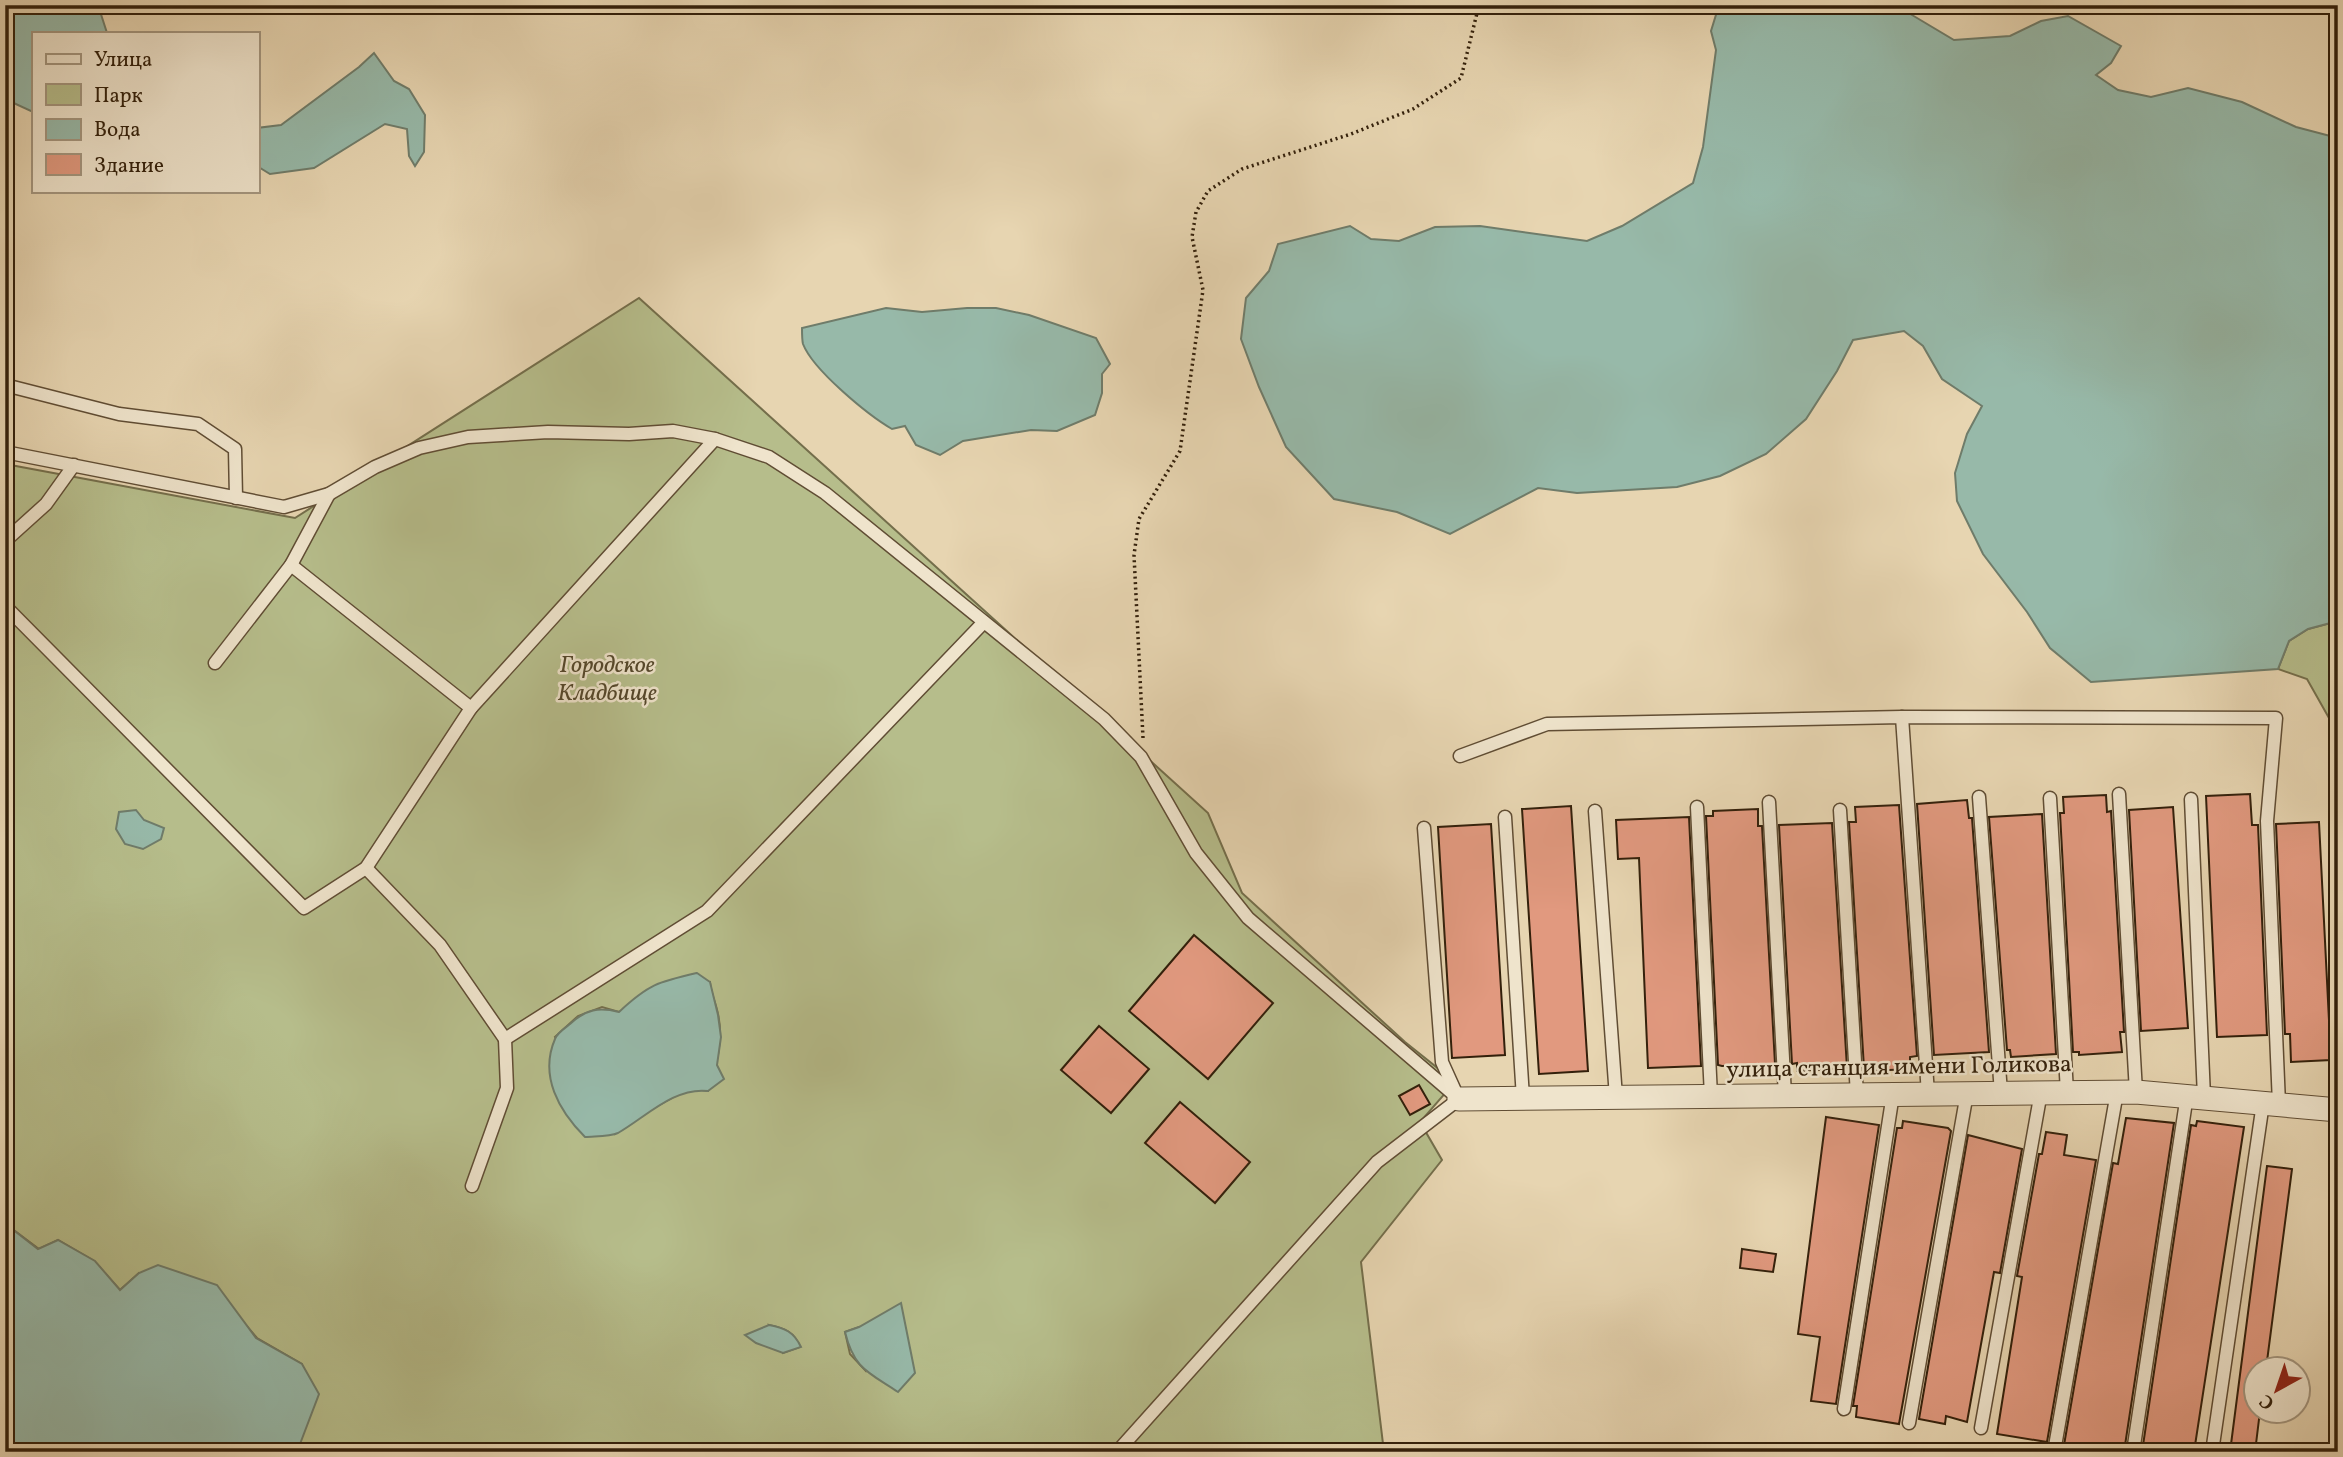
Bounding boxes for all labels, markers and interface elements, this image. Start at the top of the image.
legend [32,32,259,192]
text: Улица [94,46,152,75]
text: Парк [94,82,143,111]
text: Вода [94,116,141,145]
text: Здание [94,152,164,181]
park label: Городское Кладбище [557,649,657,711]
street label: улица станция имени Голикова [1726,1048,2072,1088]
north arrow [2242,1356,2312,1426]
text: С [2254,1388,2280,1415]

